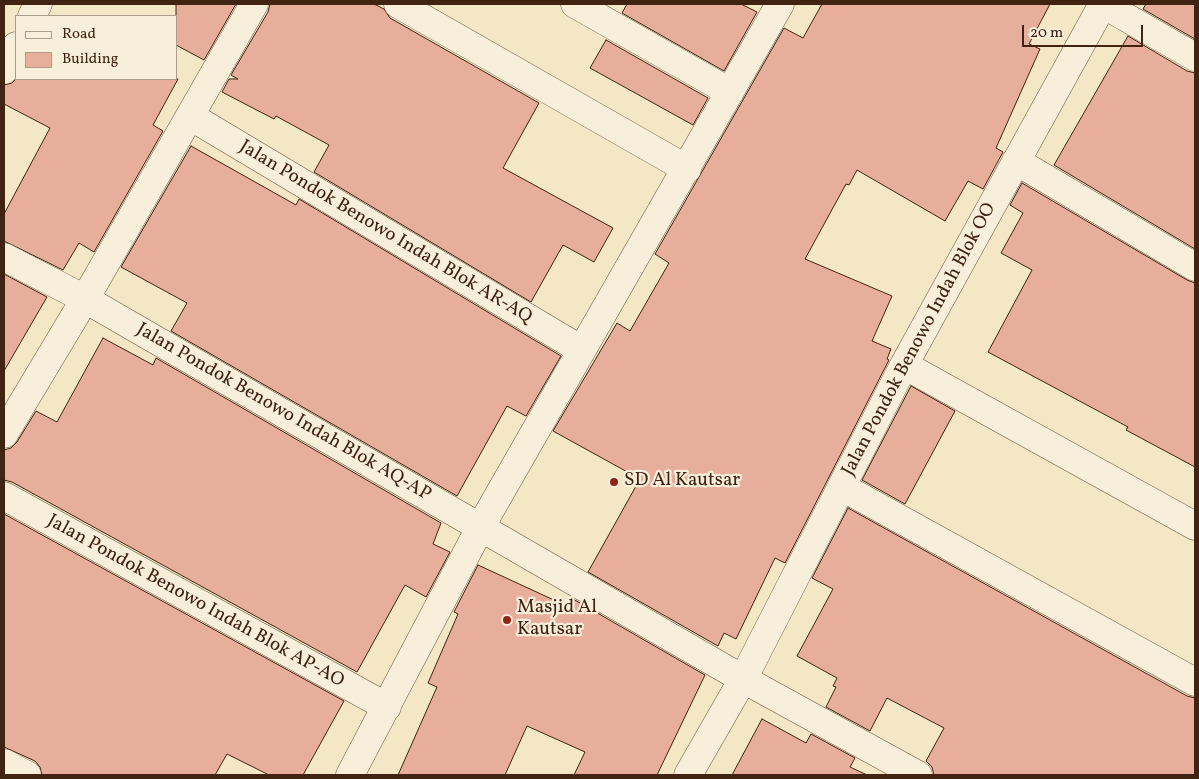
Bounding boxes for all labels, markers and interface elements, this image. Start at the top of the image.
legend [15,15,178,80]
scale bar [1024,15,1145,47]
text: 20 m [1030,23,1063,44]
text: Road [62,24,96,45]
text: Building [62,49,118,70]
street label: Jalan Pondok Benowo Indah Blok AR-AQ [234,136,536,330]
street label: Jalan Pondok Benowo Indah Blok OO [838,199,1002,481]
street label: Jalan Pondok Benowo Indah Blok AQ-AP [132,319,434,507]
place label: SD Al Kautsar [624,471,740,493]
marker: SD Al Kautsar [608,476,620,488]
street label: Jalan Pondok Benowo Indah Blok AP-AO [42,510,348,694]
place label: Masjid Al Kautsar [517,598,597,642]
marker: Masjid Al Kautsar [501,614,513,626]

